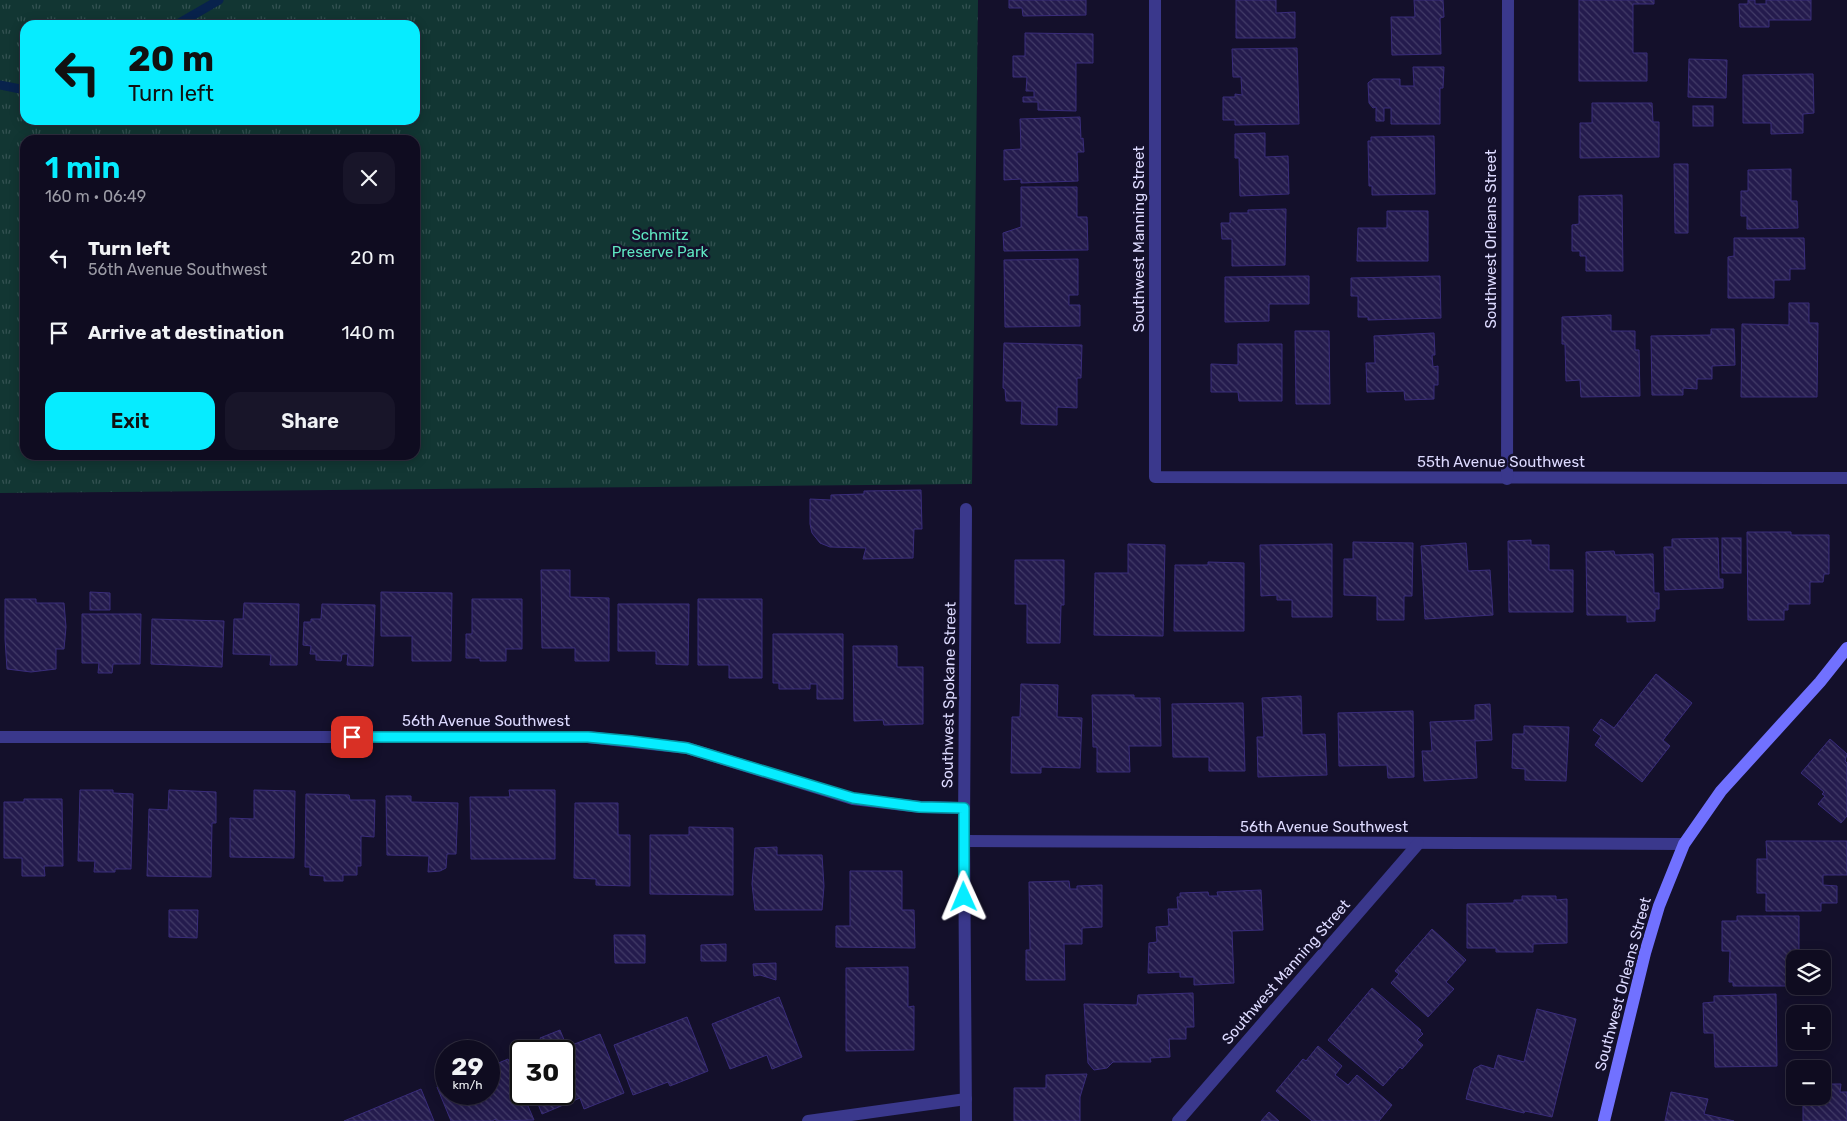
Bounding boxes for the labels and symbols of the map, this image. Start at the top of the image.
street label: Southwest Manning Street [1130,146,1148,332]
street label: Southwest Orleans Street [1482,149,1500,329]
park label: Schmitz Preserve Park [612,226,709,261]
street label: 55th Avenue Southwest [1417,453,1585,471]
street label: Southwest Spokane Street [938,601,960,788]
street label: 56th Avenue Southwest [402,712,570,730]
pin [331,716,373,758]
street label: 56th Avenue Southwest [1240,818,1408,836]
position arrow [937,870,989,922]
street label: Southwest Orleans Street [1591,895,1655,1073]
street label: Southwest Manning Street [1218,896,1354,1048]
speed limit sign: 30 [510,1040,575,1105]

